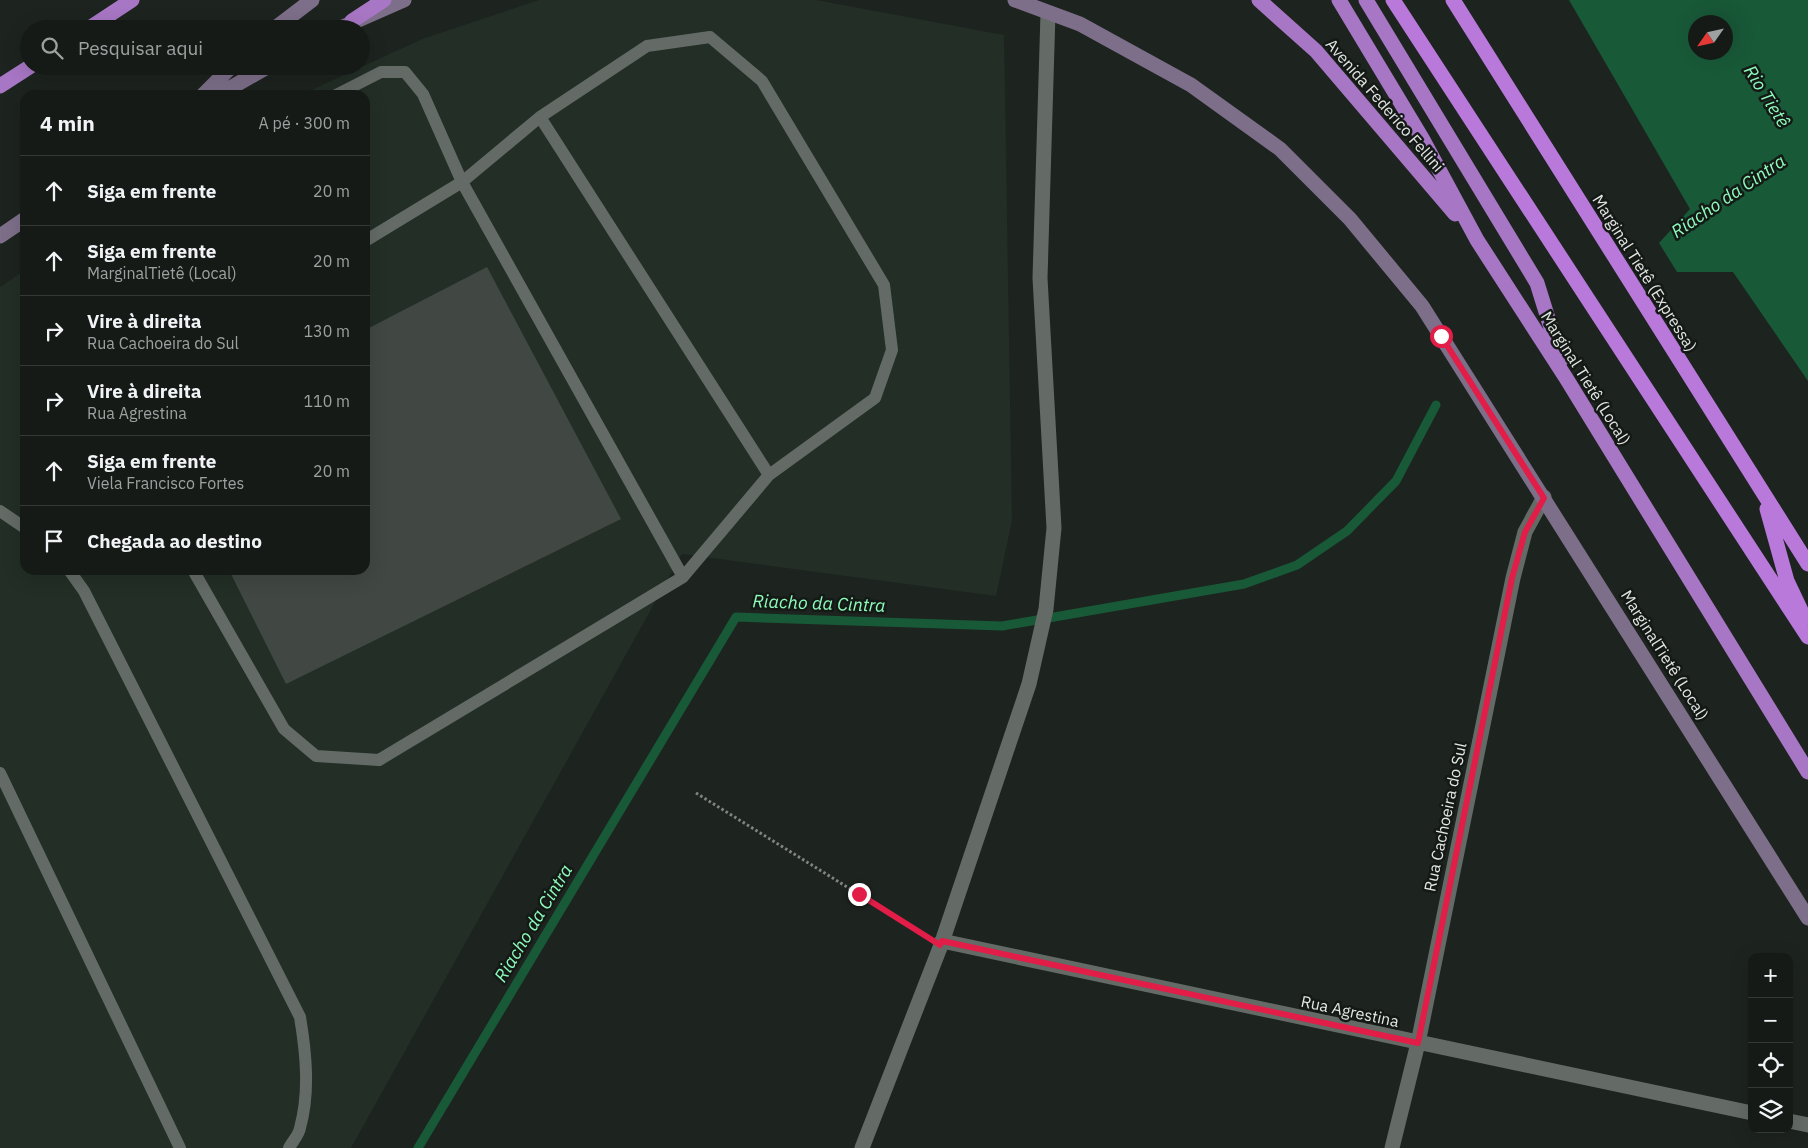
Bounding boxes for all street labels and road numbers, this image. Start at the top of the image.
street label: Avenida Federico Fellini [1322,34,1448,176]
street label: Marginal Tietê (Expressa) [1588,191,1702,355]
street label: Marginal Tietê (Local) [1537,307,1635,449]
street label: MarginalTietê (Local) [1617,586,1713,724]
street label: Rua Cachoeira do Sul [1419,741,1471,893]
street label: Rua Agrestina [1299,991,1401,1031]

